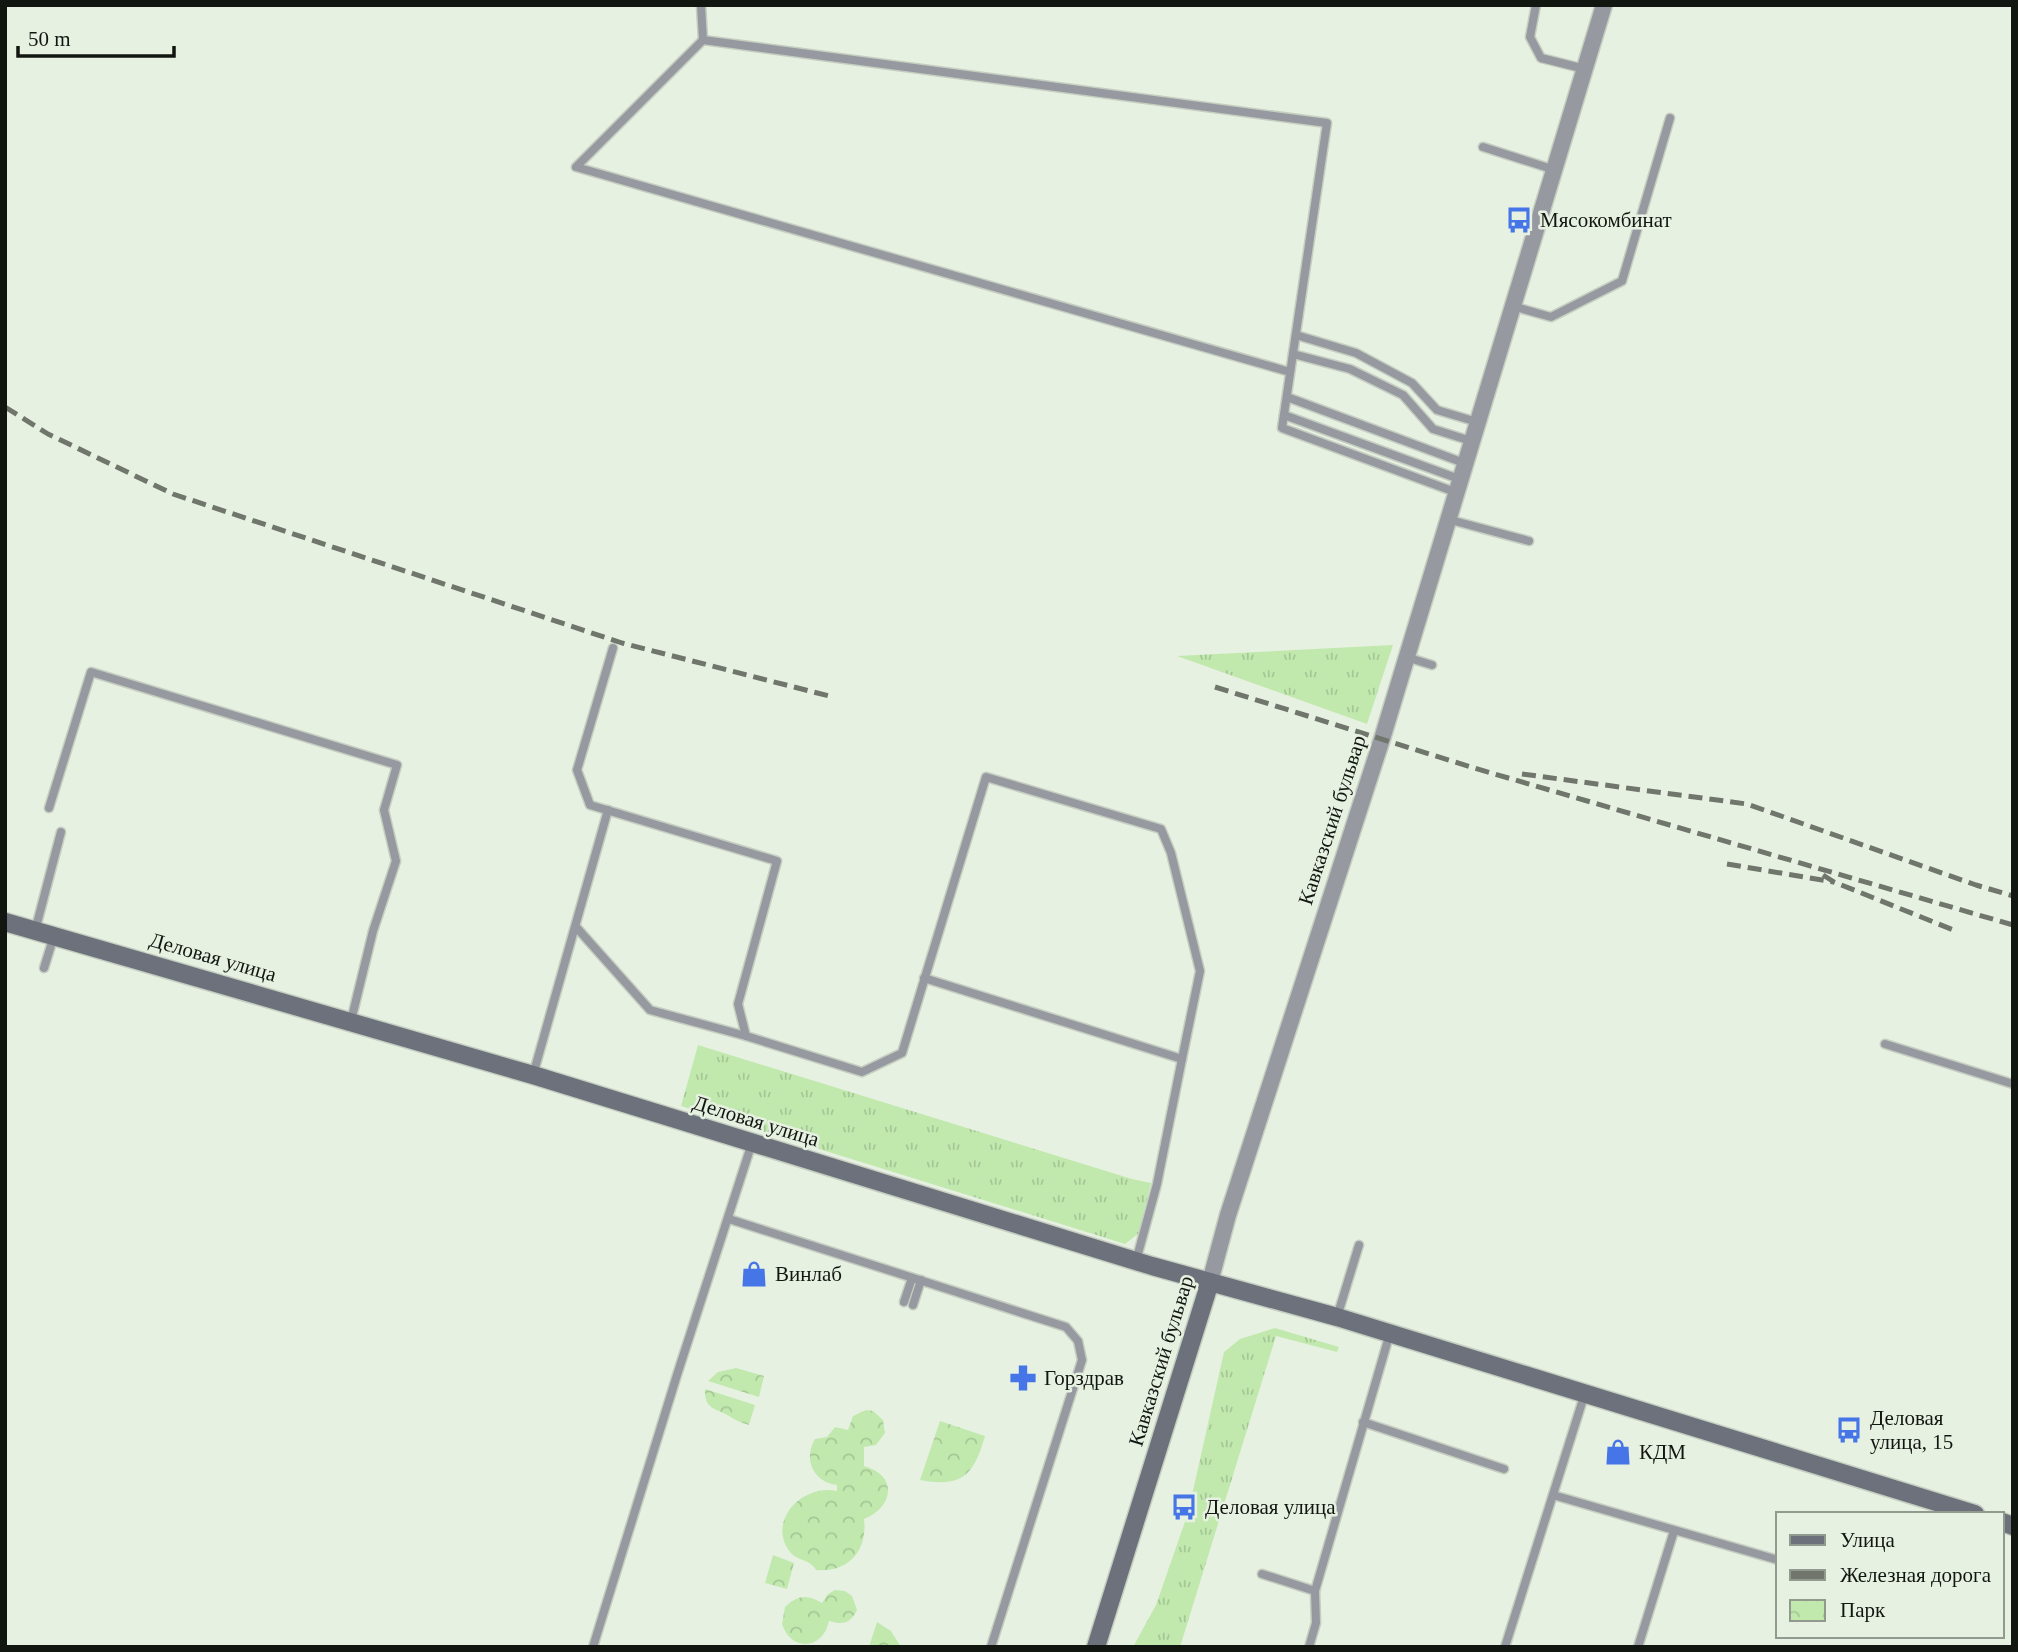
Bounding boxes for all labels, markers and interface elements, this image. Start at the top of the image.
scale bar [18,14,173,58]
text: 50 m [28,27,71,51]
bus stop icon: Мясокомбинат [1504,205,1534,235]
place label: Мясокомбинат [1540,208,1672,232]
street label: Кавказский бульвар [1293,732,1371,908]
street label: Деловая улица [147,927,280,987]
street label: Деловая улица [690,1090,823,1152]
shop icon: Винлаб [739,1259,769,1289]
place label: Винлаб [775,1262,842,1286]
street label: Кавказский бульвар [1124,1273,1198,1449]
pharmacy icon: Горздрав [1008,1363,1038,1393]
place label: Горздрав [1044,1366,1124,1390]
place label: Деловая улица, 15 [1870,1406,1953,1454]
bus stop icon: Деловая улица, 15 [1834,1415,1864,1445]
shop icon: КДМ [1603,1437,1633,1467]
place label: КДМ [1639,1440,1686,1464]
bus stop icon: Деловая улица [1169,1492,1199,1522]
place label: Деловая улица [1205,1495,1336,1519]
legend [1776,1512,2004,1638]
text: Улица [1840,1528,1895,1552]
text: Железная дорога [1840,1563,1992,1587]
text: Парк [1840,1598,1886,1622]

